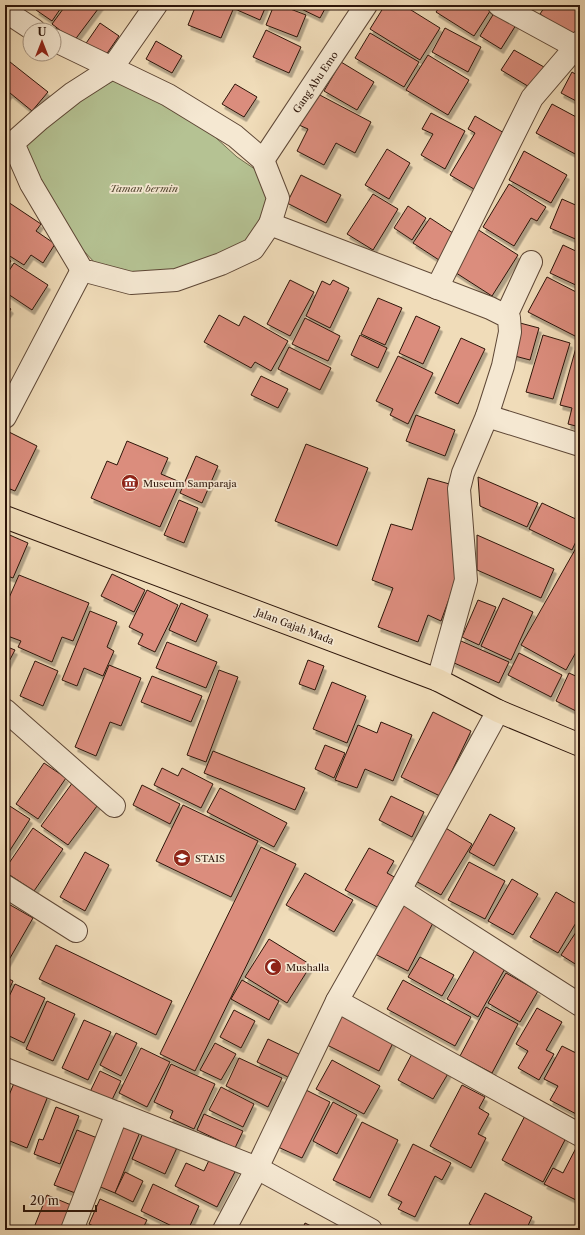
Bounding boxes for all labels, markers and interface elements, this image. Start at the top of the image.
north arrow [22,22,62,62]
text: U [38,25,47,39]
street label: Gang Abu Emo [290,49,341,116]
park label: Taman bermin [110,182,178,195]
museum icon: Museum Samparaja [120,473,140,493]
place label: Museum Samparaja [143,477,237,490]
street label: Jalan Gajah Mada [252,605,337,648]
school or university icon: STAIS [172,848,192,868]
place label: STAIS [195,852,225,865]
mosque icon: Mushalla [263,957,283,977]
place label: Mushalla [286,961,330,974]
scale bar [24,1187,96,1213]
text: 20 m [30,1193,59,1208]

